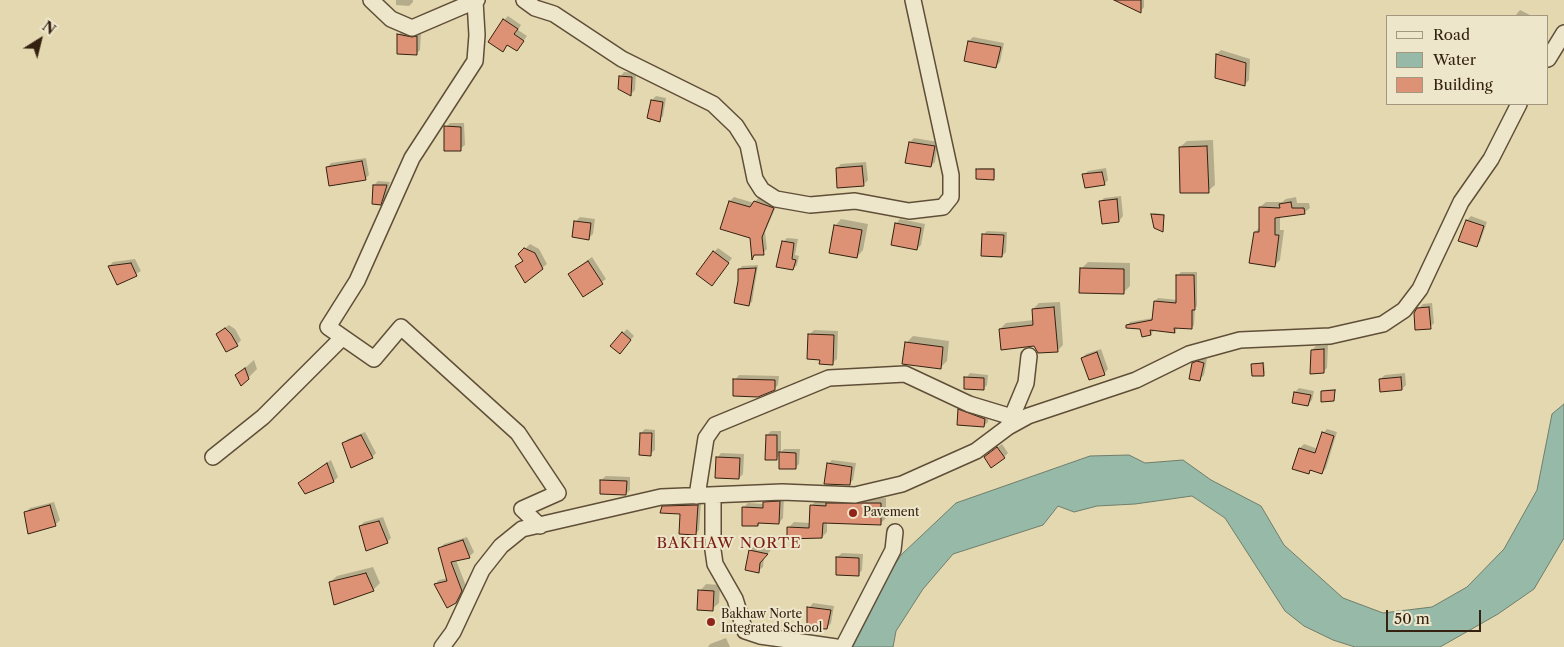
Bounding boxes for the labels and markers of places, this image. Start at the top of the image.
place label: Pavement [863,506,919,520]
marker: Pavement [847,507,859,519]
place label: Bakhaw Norte Integrated School [721,608,822,636]
marker: Bakhaw Norte Integrated School [705,616,717,628]

